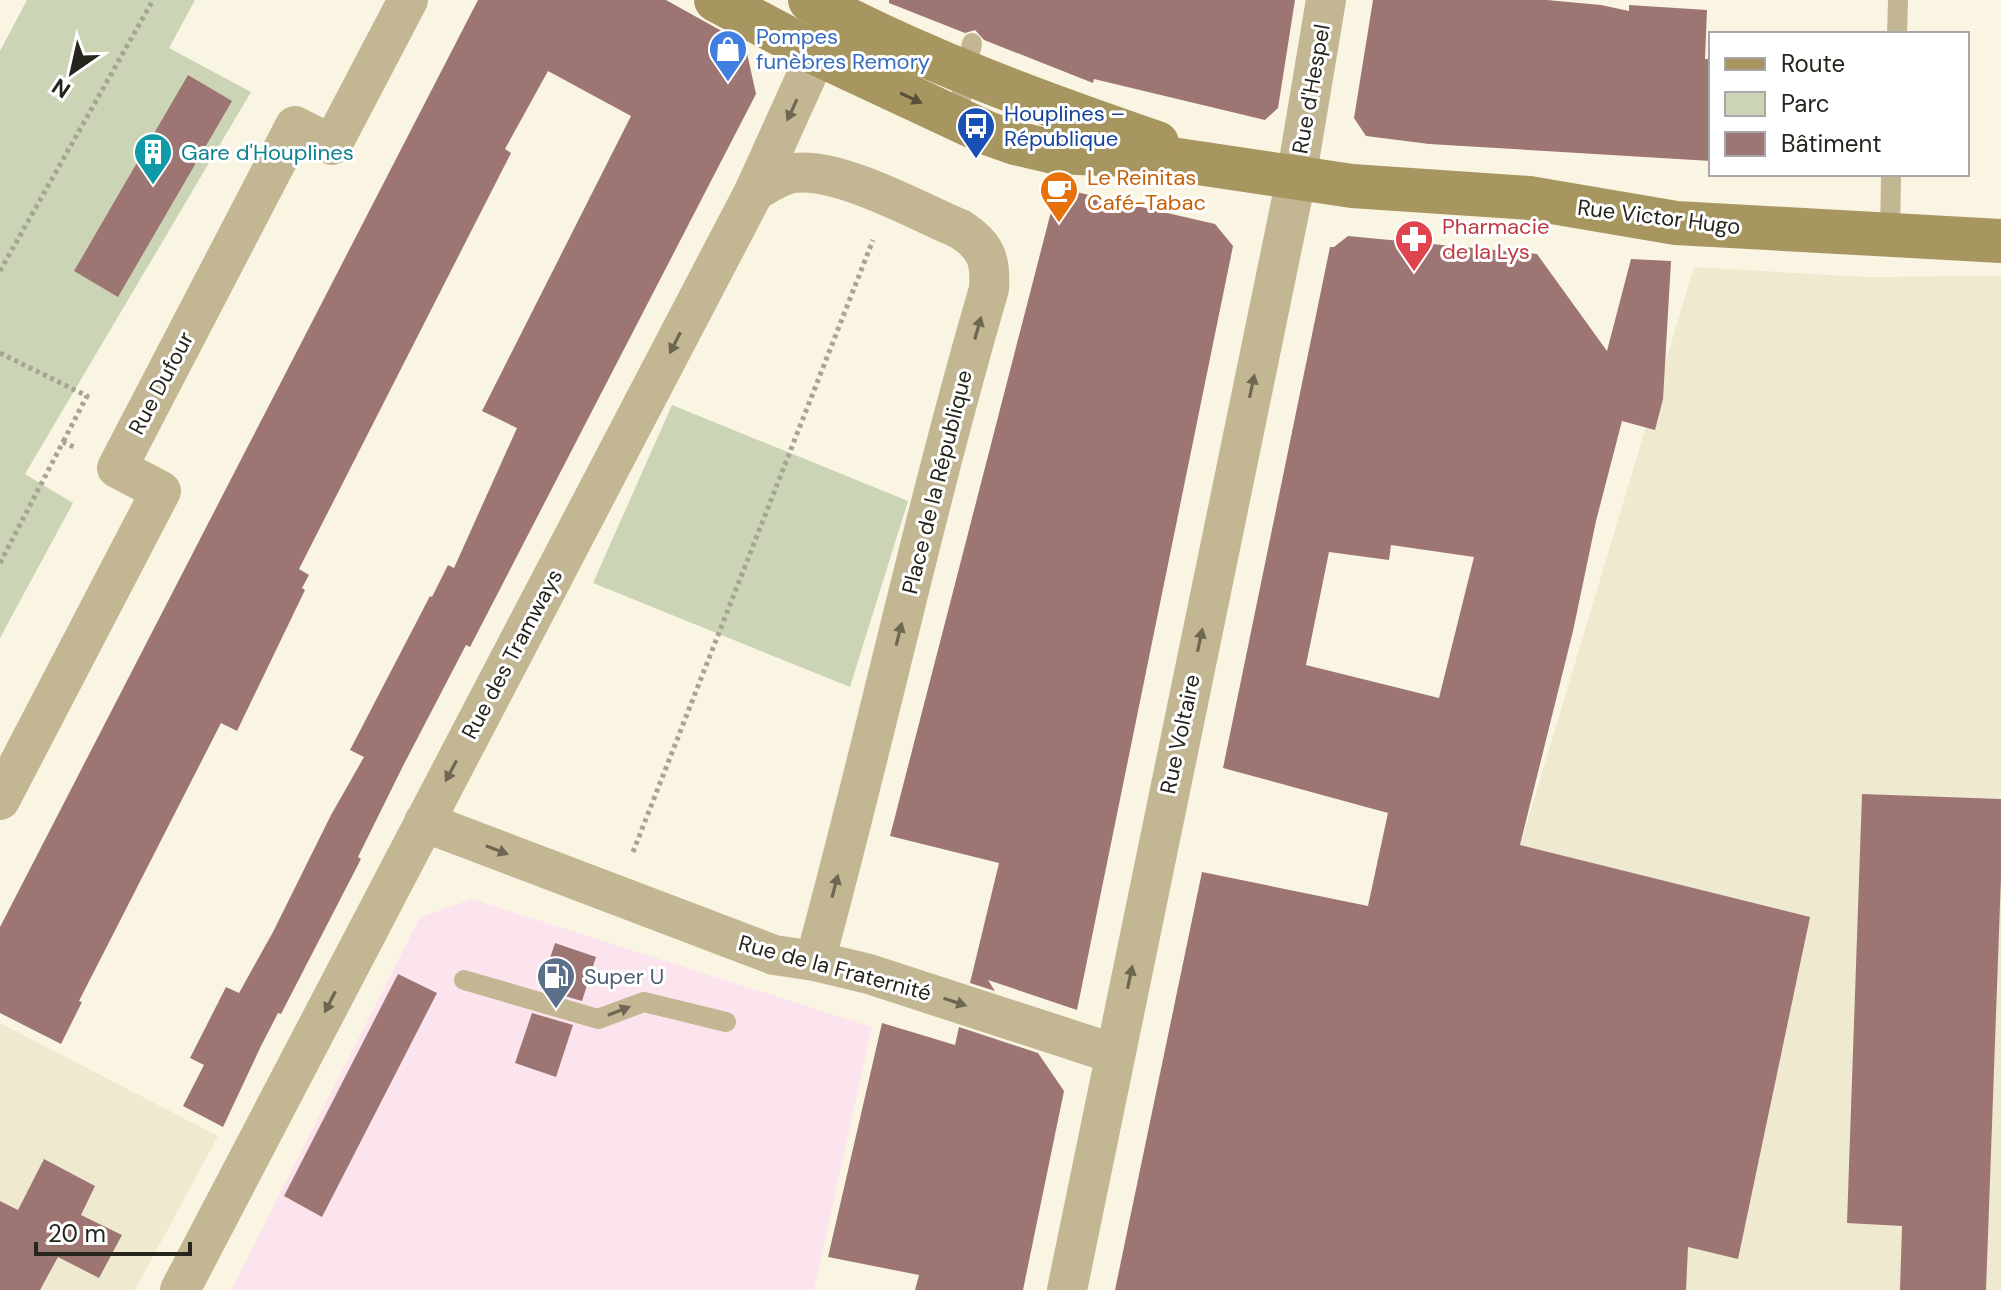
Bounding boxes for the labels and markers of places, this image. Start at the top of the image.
place label: Pompes funèbres Remory [756,22,930,76]
shop icon: Pompes funèbres Remory [707,28,749,83]
place label: Houplines – République [1004,99,1125,153]
bus stop icon: Houplines – République [955,105,997,160]
building icon: Gare d'Houplines [132,131,174,186]
place label: Gare d'Houplines [181,138,354,167]
place label: Le Reinitas Café-Tabac [1087,163,1206,217]
cafe icon: Le Reinitas Café-Tabac [1038,169,1080,224]
place label: Pharmacie de la Lys [1442,212,1549,266]
pharmacy icon: Pharmacie de la Lys [1393,218,1435,273]
fuel station icon: Super U [535,955,577,1010]
place label: Super U [584,962,664,991]

